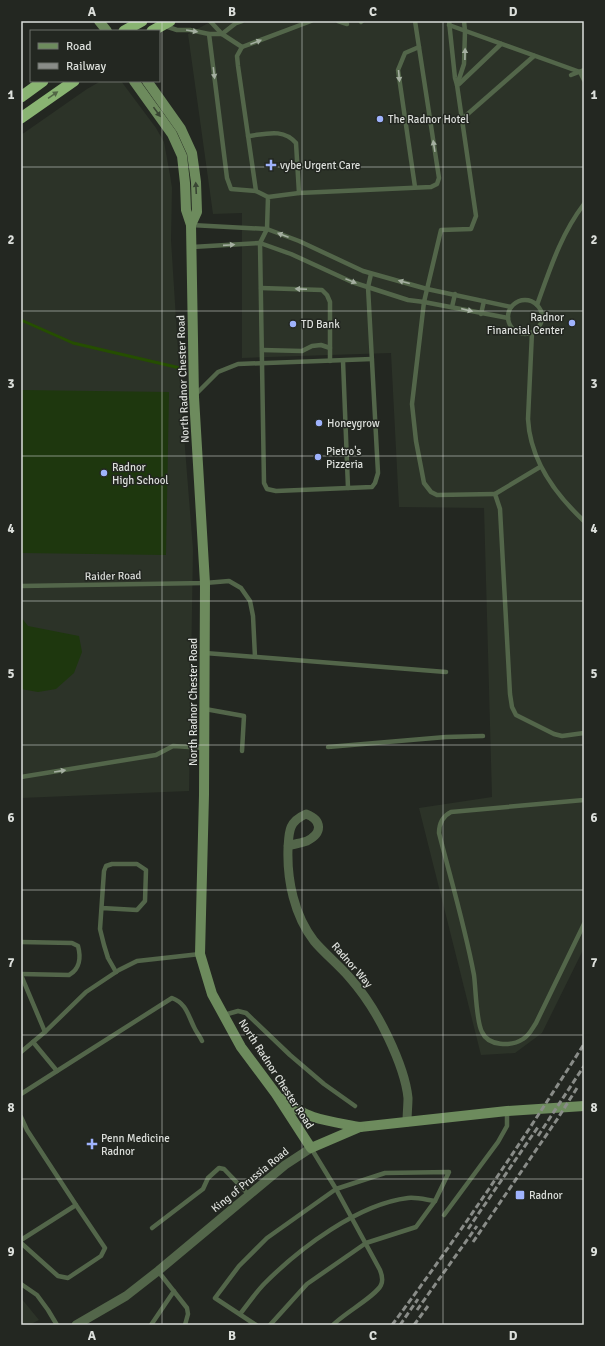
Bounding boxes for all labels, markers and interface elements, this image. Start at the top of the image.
text: A [88,4,97,20]
text: B [228,4,236,20]
text: C [369,4,377,20]
text: D [509,4,518,20]
one-way arrow [186,28,198,34]
legend [30,30,160,82]
one-way arrow [251,38,263,44]
text: Road [66,39,92,54]
one-way arrow [461,48,468,60]
text: Railway [66,59,106,74]
one-way arrow [211,67,217,79]
one-way arrow [396,70,403,82]
text: 1 [7,87,15,103]
text: 1 [590,87,598,103]
one-way arrow [48,91,58,99]
one-way arrow [152,107,161,118]
place label: The Radnor Hotel [388,113,469,126]
marker: The Radnor Hotel [375,114,385,124]
one-way arrow [431,140,437,152]
marker: vybe Urgent Care [265,159,277,171]
place label: vybe Urgent Care [280,159,360,172]
one-way arrow [193,181,199,194]
one-way arrow [277,231,289,237]
text: 2 [7,232,15,248]
text: 2 [590,232,598,248]
one-way arrow [223,241,235,248]
one-way arrow [346,279,358,285]
one-way arrow [397,279,410,285]
one-way arrow [294,286,307,292]
one-way arrow [460,308,473,314]
place label: Radnor Financial Center [487,311,564,337]
street label: North Radnor Chester Road [174,315,192,443]
place label: TD Bank [301,318,340,331]
marker: Radnor Financial Center [567,318,577,328]
marker: TD Bank [288,319,298,329]
text: 3 [7,376,15,392]
text: 3 [590,376,598,392]
place label: Honeygrow [327,417,380,430]
marker: Honeygrow [314,418,324,428]
place label: Pietro's Pizzeria [326,445,364,471]
marker: Pietro's Pizzeria [313,452,323,462]
place label: Radnor High School [112,461,169,487]
marker: Radnor High School [99,468,109,478]
text: 4 [7,521,15,537]
text: 4 [590,521,598,537]
street label: Raider Road [85,569,142,583]
street label: North Radnor Chester Road [187,638,200,766]
text: 5 [7,666,15,682]
text: 5 [590,666,598,682]
one-way arrow [53,768,66,774]
text: 6 [7,810,15,826]
text: 6 [590,810,598,826]
street label: Radnor Way [329,940,376,991]
text: 7 [7,955,15,971]
text: 7 [590,955,598,971]
street label: North Radnor Chester Road [236,1017,316,1131]
text: 8 [7,1100,15,1116]
text: 8 [590,1100,598,1116]
place label: Penn Medicine Radnor [101,1132,170,1158]
marker: Penn Medicine Radnor [86,1138,98,1150]
street label: King of Prussia Road [209,1145,291,1215]
marker: Radnor [514,1189,526,1201]
place label: Radnor [529,1189,563,1202]
text: 9 [7,1244,15,1260]
text: 9 [590,1244,598,1260]
text: A [88,1328,97,1344]
text: B [228,1328,236,1344]
text: C [369,1328,377,1344]
text: D [509,1328,518,1344]

